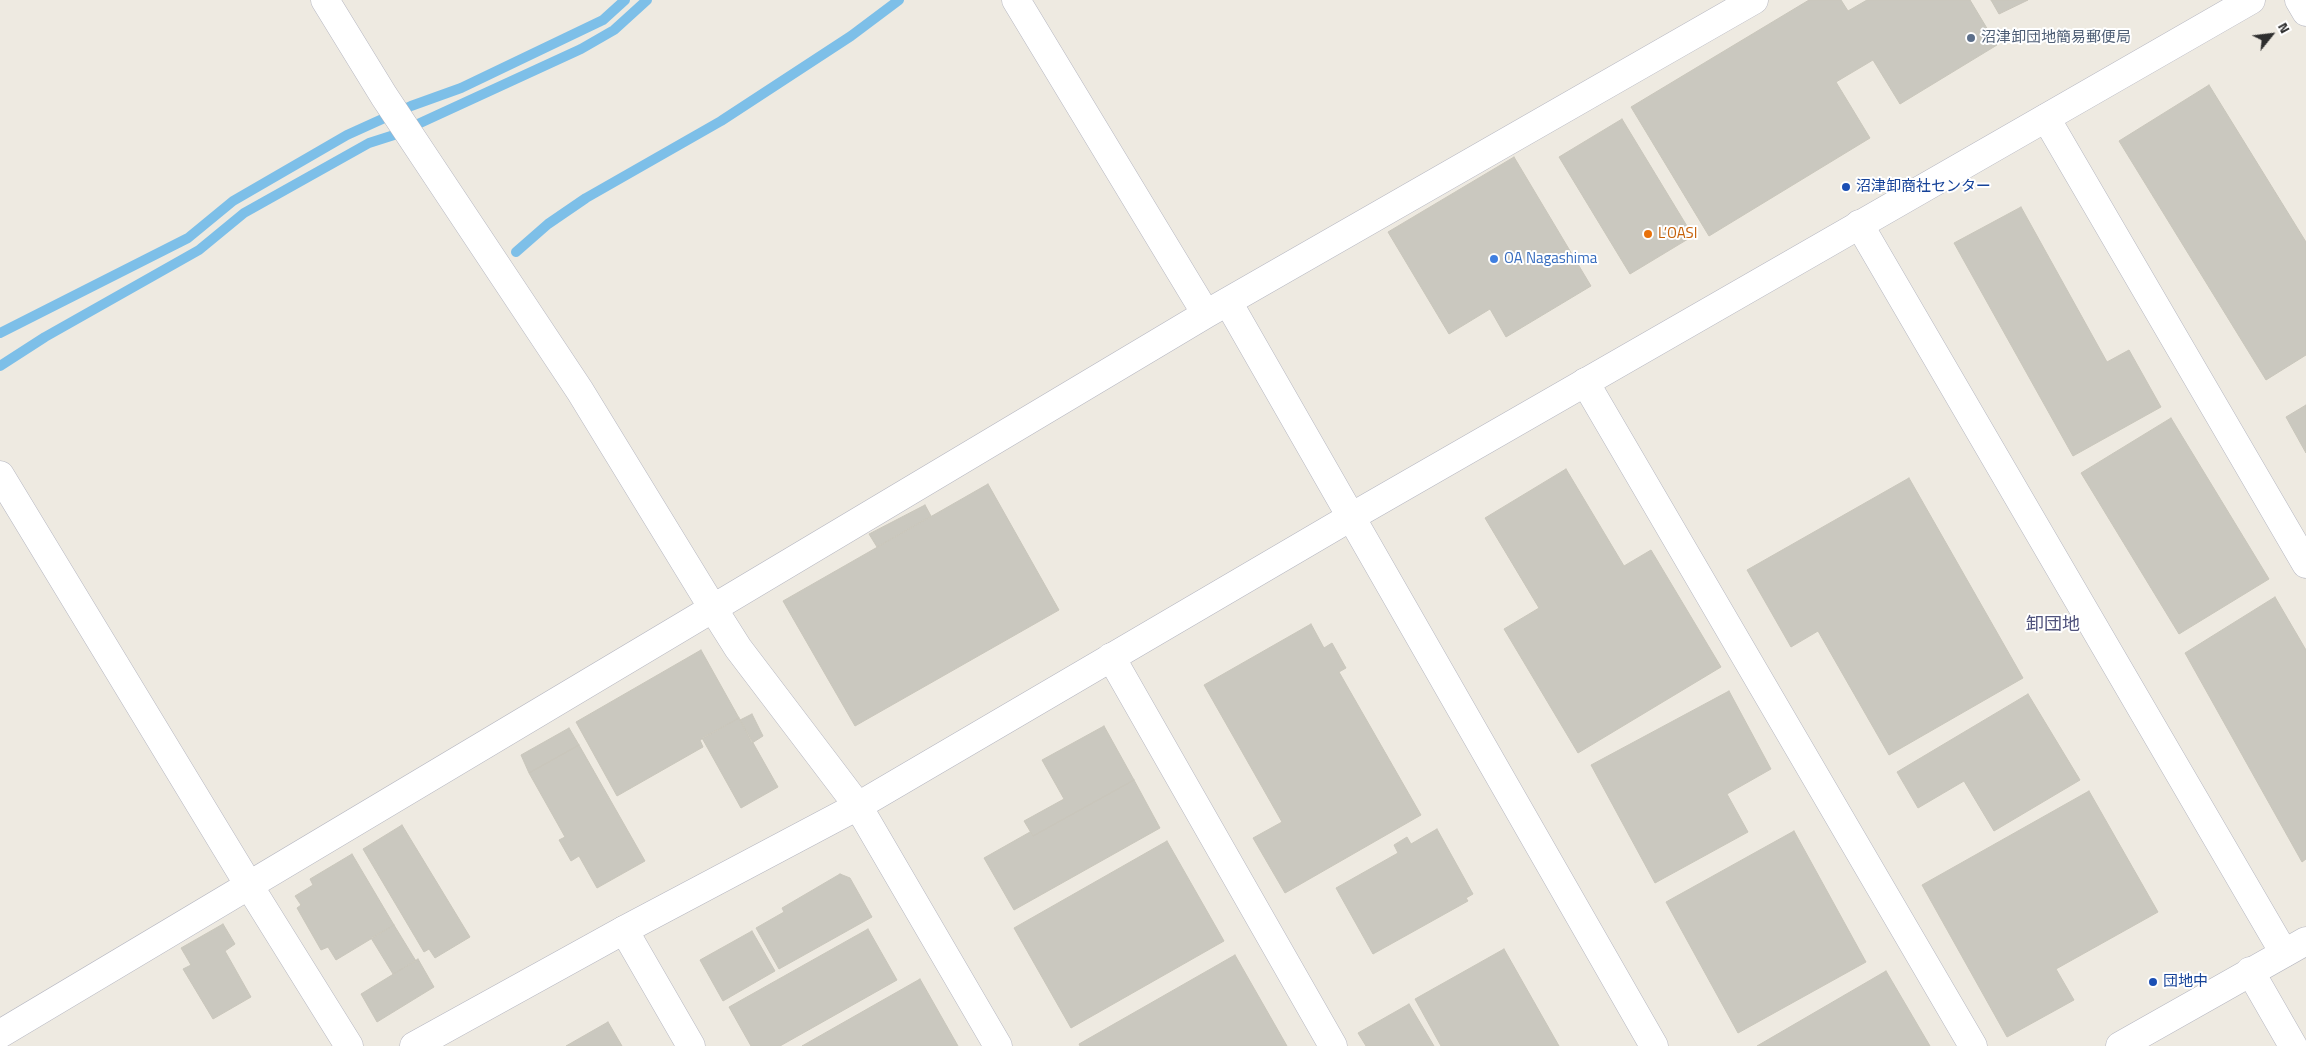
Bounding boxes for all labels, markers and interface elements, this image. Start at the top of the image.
north arrow [2246,10,2296,60]
text: N [2273,18,2296,37]
place label: 沼津卸団地簡易郵便局 [1981,29,2131,47]
marker: 沼津卸団地簡易郵便局 [1965,32,1977,44]
place label: 沼津卸商社センター [1856,178,1991,196]
marker: 沼津卸商社センター [1840,181,1852,193]
place label: L’OASI [1658,225,1697,243]
marker: L’OASI [1642,228,1654,240]
place label: OA Nagashima [1504,250,1597,268]
marker: OA Nagashima [1488,253,1500,265]
district label: 卸団地 [2026,615,2080,637]
place label: 団地中 [2163,973,2208,991]
marker: 団地中 [2147,976,2159,988]

